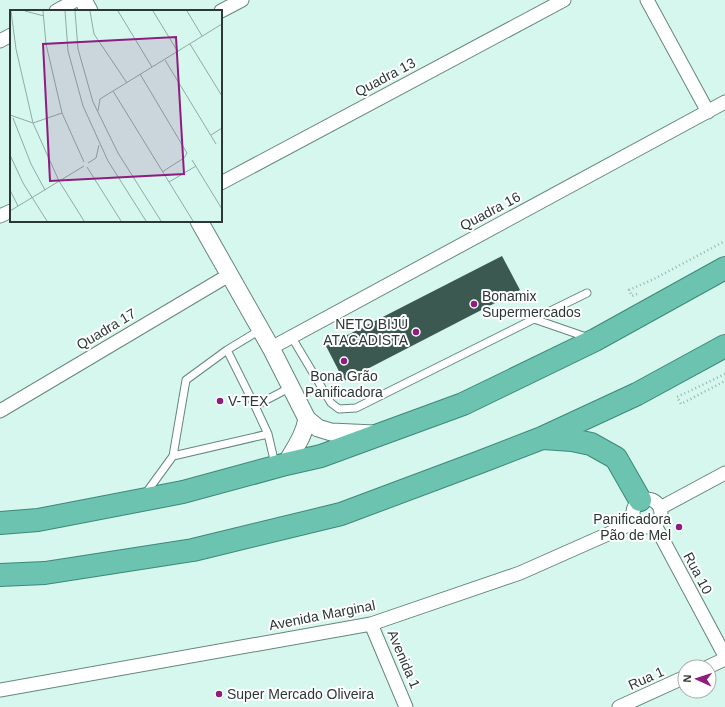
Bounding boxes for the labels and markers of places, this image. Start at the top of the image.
place label: Bonamix Supermercados [482,288,581,320]
marker: Bonamix Supermercados [469,299,479,309]
place label: NETO BIJÚ ATACADISTA [323,316,409,348]
marker: NETO BIJÚ ATACADISTA [411,327,421,337]
marker: Bona Grão Panificadora [339,356,349,366]
place label: Bona Grão Panificadora [305,368,383,400]
place label: V-TEX [228,393,269,409]
marker: V-TEX [215,396,225,406]
place label: Panificadora Pão de Mel [593,511,671,543]
marker: Panificadora Pão de Mel [674,522,684,532]
place label: Super Mercado Oliveira [227,686,374,702]
marker: Super Mercado Oliveira [214,689,224,699]

